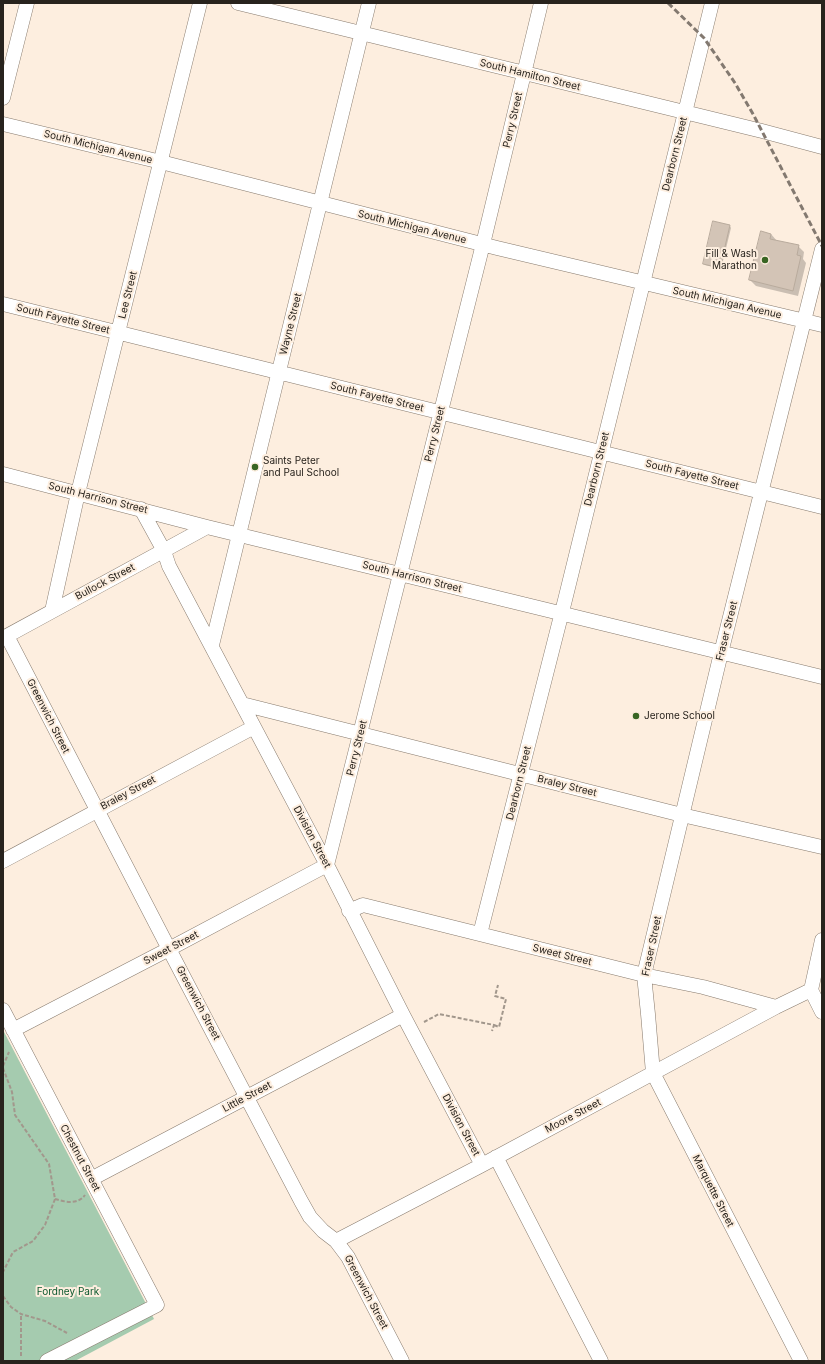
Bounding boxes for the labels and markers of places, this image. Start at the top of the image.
place label: Fill & Wash Marathon [706,248,757,272]
marker: Fill & Wash Marathon [760,255,770,265]
place label: Saints Peter and Paul School [263,455,339,478]
marker: Saints Peter and Paul School [250,462,260,472]
place label: Jerome School [644,710,715,722]
marker: Jerome School [631,711,641,721]

